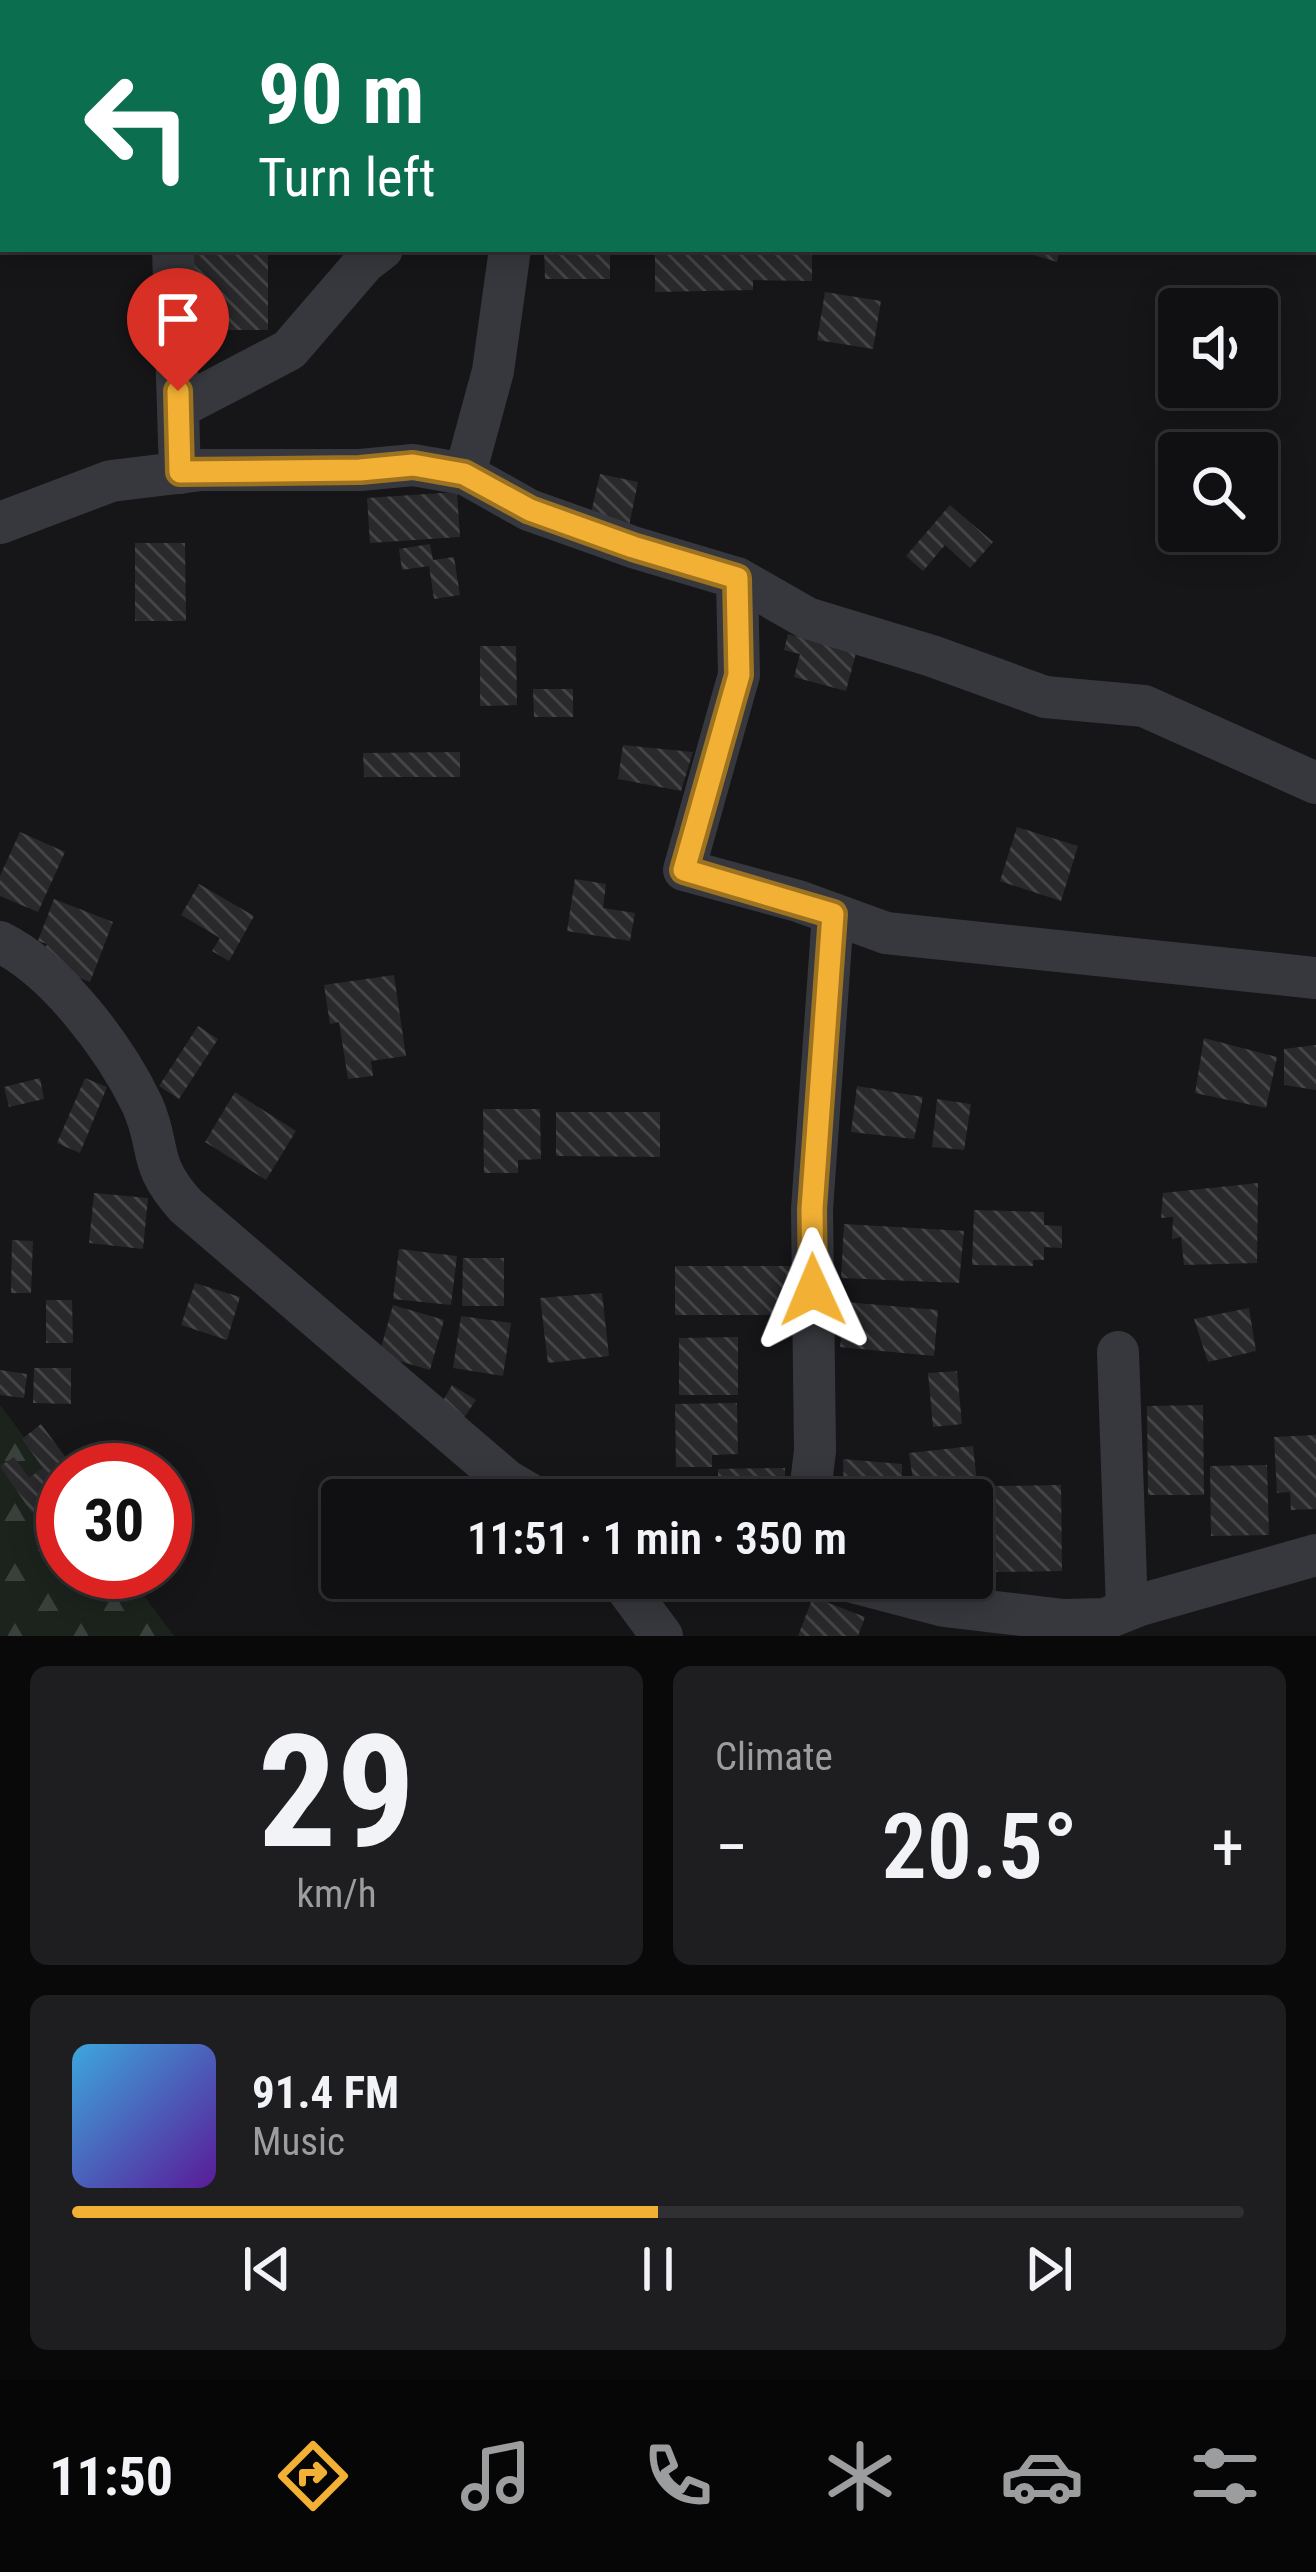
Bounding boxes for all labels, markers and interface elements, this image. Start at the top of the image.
text: 90 m [258,45,425,144]
icon: left [60,48,216,204]
text: Turn left [258,146,435,209]
pin [127,268,229,391]
icon: arrive [145,286,211,352]
map controls [1158,288,1278,552]
button: sound [1158,288,1278,408]
button: search [1158,432,1278,552]
position arrow [750,1227,876,1353]
speed limit sign: 30 [36,1443,192,1599]
text: 11:51 · 1 min · 350 m [467,1512,847,1565]
text: 29 [258,1701,415,1884]
text: Climate [715,1734,833,1780]
text: 20.5° [882,1795,1078,1900]
text: − [715,1809,748,1886]
text: + [1211,1809,1244,1886]
text: km/h [296,1871,377,1917]
text: 91.4 FM [252,2066,399,2119]
text: Music [252,2119,345,2165]
icon: previous [234,2236,300,2302]
icon: pause [625,2236,691,2302]
icon: next [1016,2236,1082,2302]
icon: directions [271,2434,355,2518]
icon: music [454,2434,538,2518]
icon: phone [636,2434,720,2518]
icon: climate [818,2434,902,2518]
icon: car [1000,2434,1084,2518]
icon: filters [1183,2434,1267,2518]
text: 11:50 [49,2445,173,2508]

